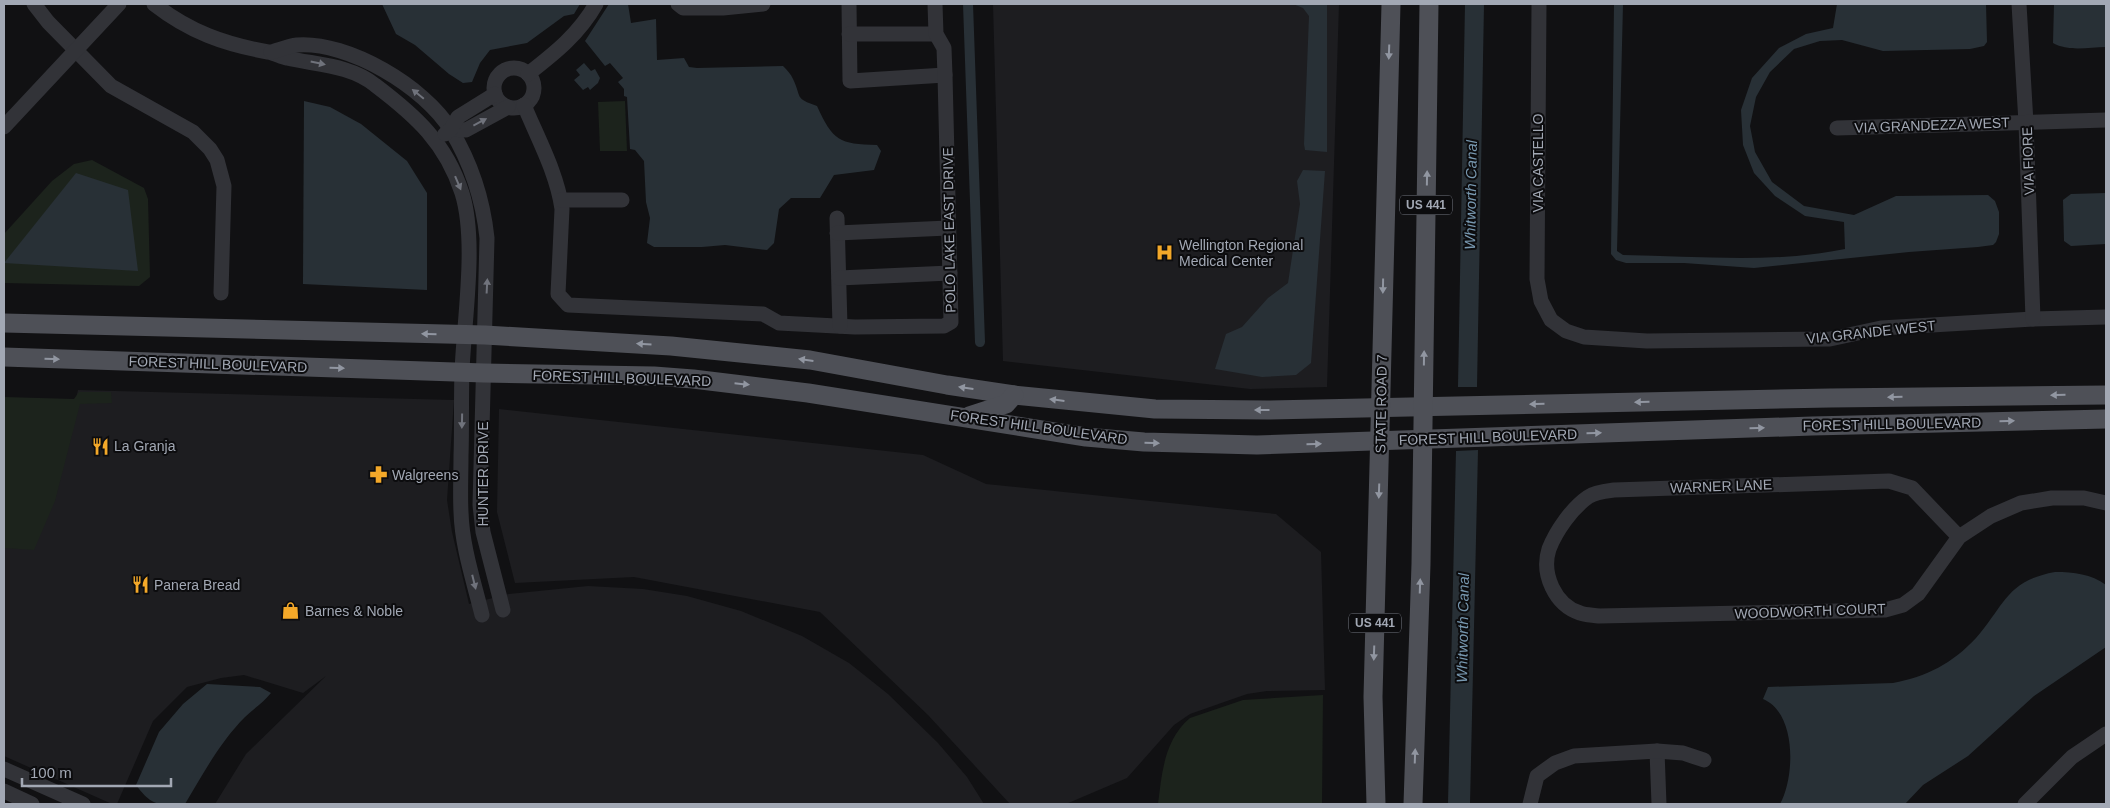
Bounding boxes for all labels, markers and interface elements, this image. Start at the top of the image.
one-way arrow [1385,45,1393,61]
one-way arrow [310,60,326,68]
one-way arrow [412,88,425,99]
street label: VIA CASTELLO [1530,113,1546,212]
street label: VIA GRANDEZZA WEST [1854,114,2010,136]
one-way arrow [473,118,488,126]
street label: VIA FIORE [2019,127,2037,195]
water label: Whitworth Canal [1461,139,1480,250]
street label: POLO LAKE EAST DRIVE [940,147,958,313]
one-way arrow [1423,170,1431,186]
one-way arrow [454,176,462,190]
road number: US 441 [1400,196,1452,214]
place label: Wellington Regional Medical Center [1179,237,1303,269]
hospital icon: Wellington Regional Medical Center [1155,243,1175,263]
one-way arrow [483,278,491,294]
one-way arrow [1379,278,1387,294]
street label: VIA GRANDE WEST [1806,317,1937,347]
one-way arrow [421,329,437,337]
one-way arrow [636,340,652,348]
one-way arrow [1420,350,1428,366]
street label: FOREST HILL BOULEVARD [128,353,308,375]
street label: STATE ROAD 7 [1372,354,1390,454]
one-way arrow [45,355,61,363]
one-way arrow [798,355,814,363]
one-way arrow [330,365,346,373]
street label: FOREST HILL BOULEVARD [532,367,712,389]
one-way arrow [734,380,750,388]
one-way arrow [958,384,974,392]
one-way arrow [2049,392,2065,400]
one-way arrow [1887,394,1903,402]
one-way arrow [1049,396,1065,404]
one-way arrow [1633,398,1649,406]
one-way arrow [1528,401,1544,409]
one-way arrow [1254,406,1270,414]
street label: FOREST HILL BOULEVARD [949,407,1129,447]
one-way arrow [458,413,466,429]
street label: FOREST HILL BOULEVARD [1803,414,1981,434]
one-way arrow [1999,417,2015,425]
street label: HUNTER DRIVE [475,421,491,527]
one-way arrow [1749,423,1765,431]
street label: FOREST HILL BOULEVARD [1398,426,1578,448]
one-way arrow [1586,429,1602,437]
restaurant icon: La Granja [90,436,110,456]
place label: La Granja [114,438,176,454]
one-way arrow [1144,439,1160,447]
one-way arrow [1307,439,1323,447]
pharmacy icon: Walgreens [368,465,388,485]
place label: Walgreens [392,467,458,483]
street label: WARNER LANE [1670,476,1772,496]
one-way arrow [1374,483,1382,499]
water label: Whitworth Canal [1453,572,1472,683]
restaurant icon: Panera Bread [130,575,150,595]
one-way arrow [470,575,478,590]
place label: Panera Bread [154,577,240,593]
one-way arrow [1416,577,1424,593]
street label: WOODWORTH COURT [1734,600,1886,622]
shop icon: Barnes & Noble [281,601,301,621]
place label: Barnes & Noble [305,603,403,619]
road number: US 441 [1349,614,1401,632]
one-way arrow [1370,645,1378,661]
one-way arrow [1411,747,1419,763]
scale bar [22,756,171,788]
text: 100 m [30,764,72,781]

